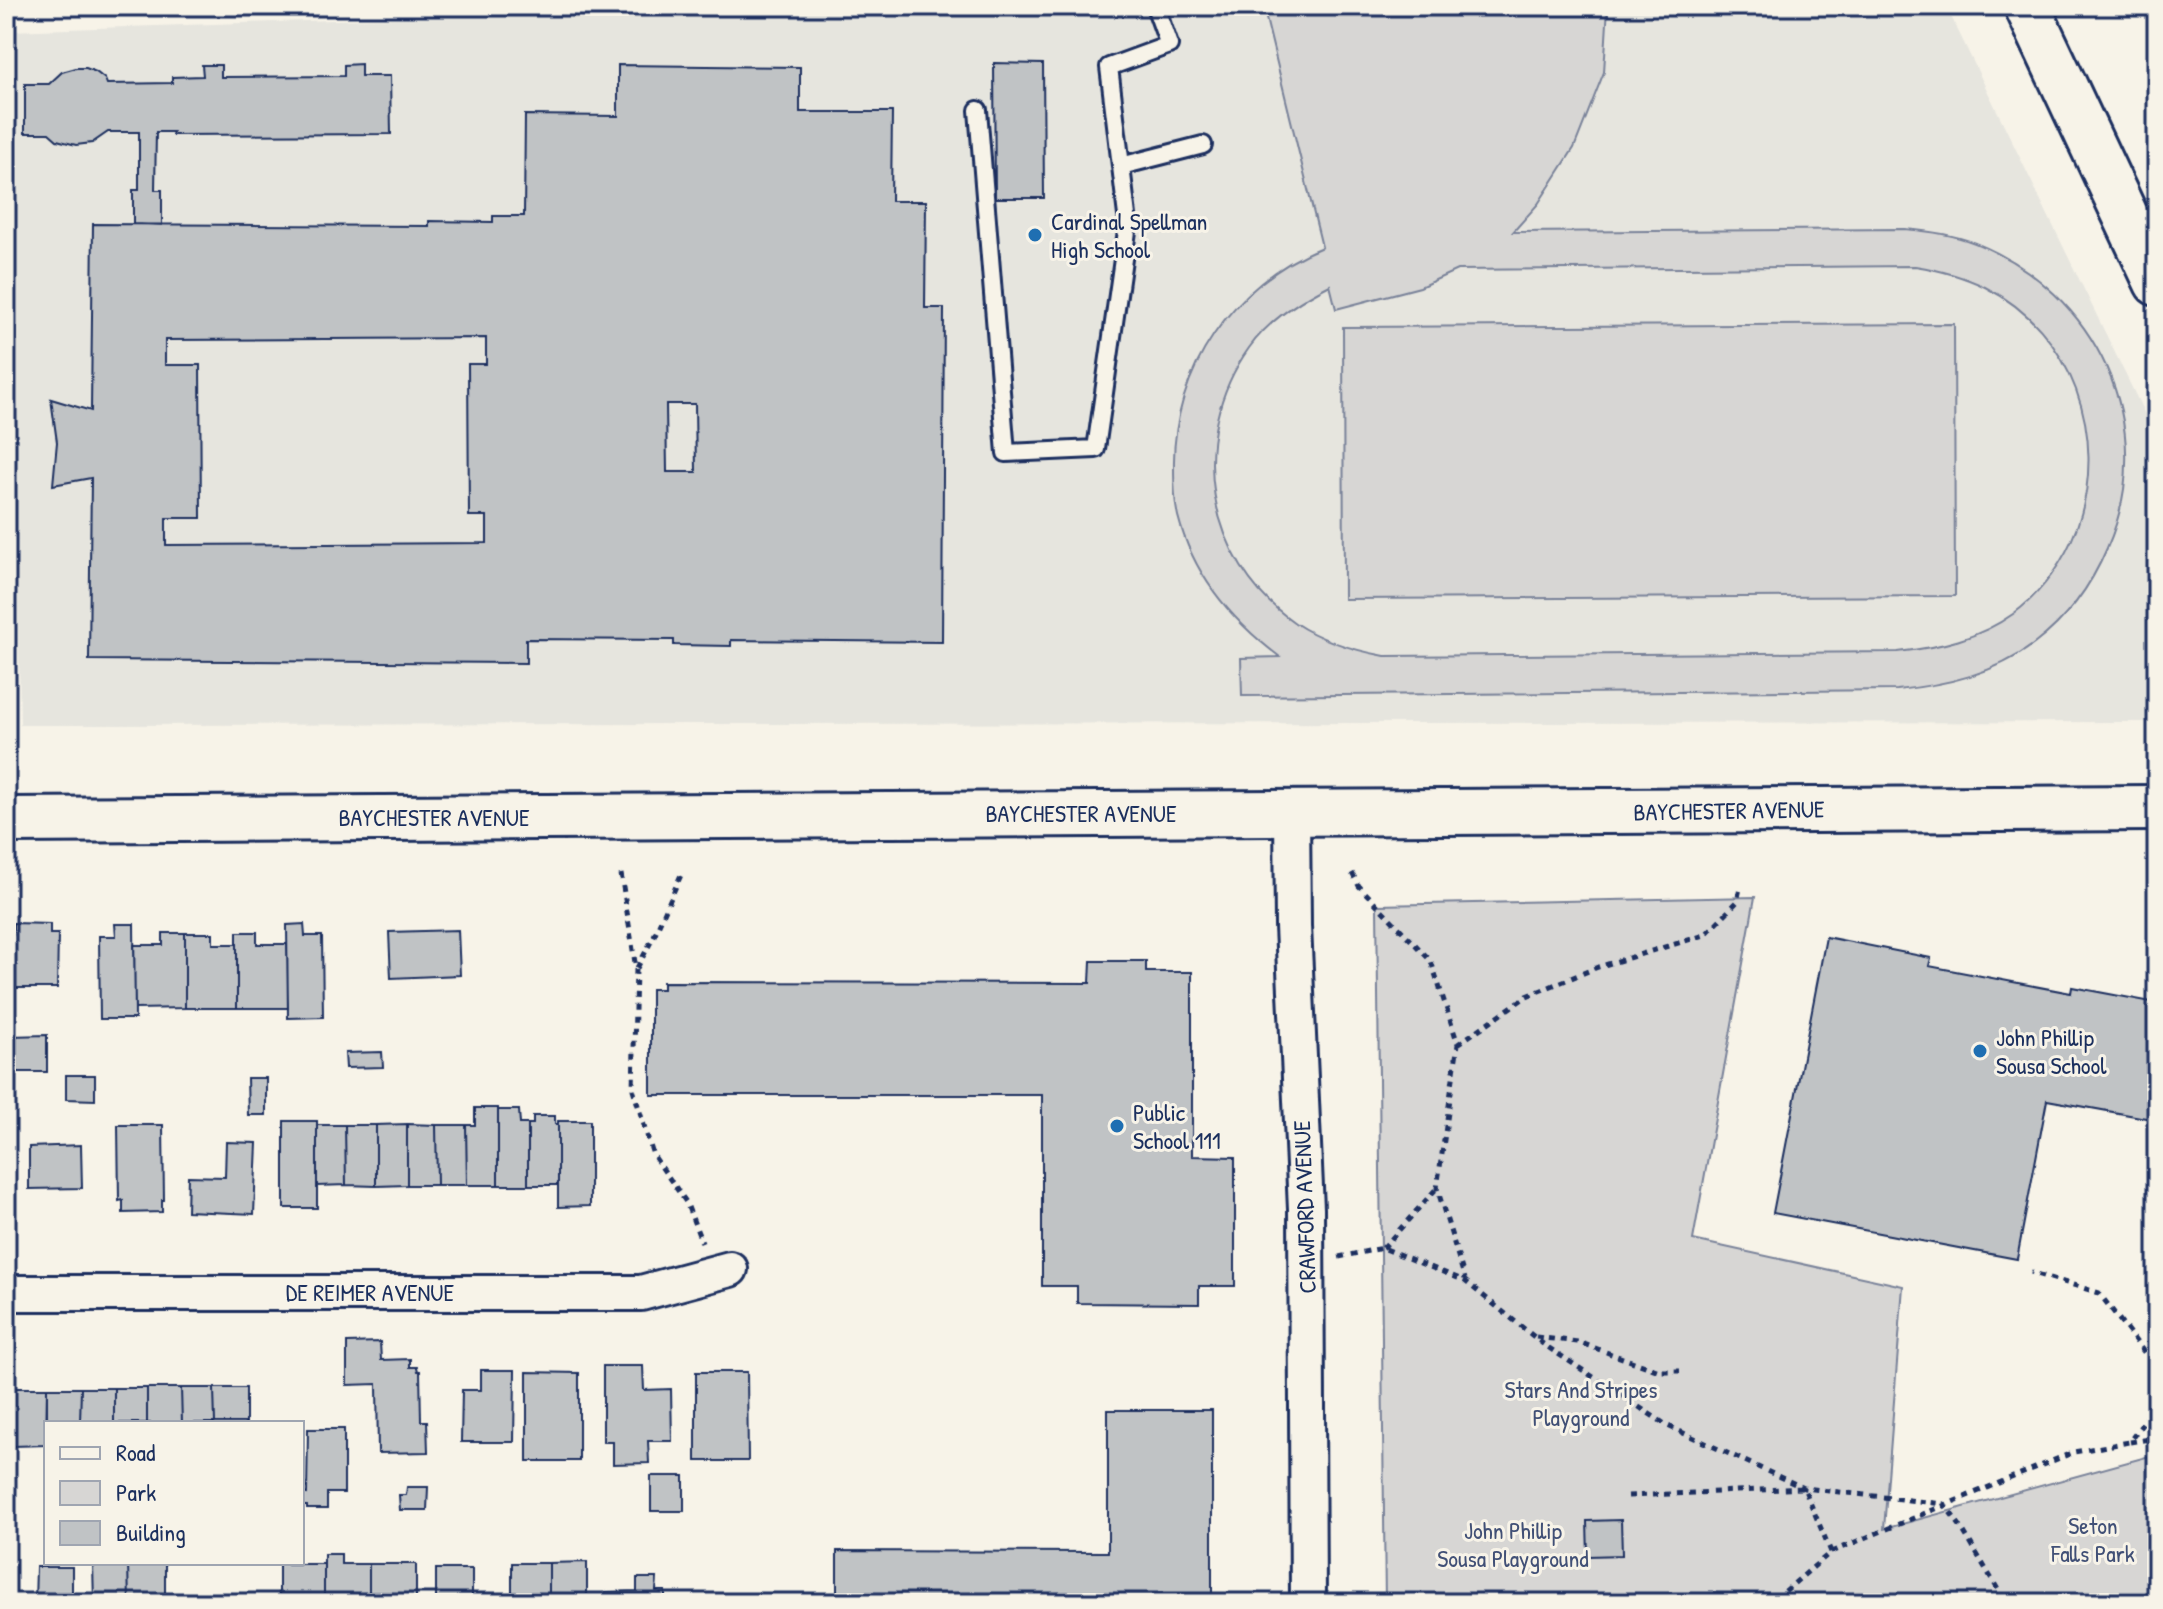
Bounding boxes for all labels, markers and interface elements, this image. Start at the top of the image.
place label: Cardinal Spellman High School [1051,205,1207,265]
marker: Cardinal Spellman High School [1026,226,1044,244]
street label: BAYCHESTER AVENUE [1633,792,1825,828]
street label: BAYCHESTER AVENUE [985,797,1177,829]
street label: BAYCHESTER AVENUE [338,801,530,833]
place label: John Phillip Sousa School [1996,1021,2107,1081]
marker: John Phillip Sousa School [1971,1042,1989,1060]
place label: Public School 111 [1133,1096,1221,1156]
marker: Public School 111 [1108,1117,1126,1135]
street label: CRAWFORD AVENUE [1285,1120,1323,1294]
street label: DE REIMER AVENUE [286,1276,455,1308]
park label: Stars And Stripes Playground [1504,1373,1658,1433]
legend [44,1421,304,1565]
text: Road [116,1436,155,1468]
text: Park [116,1476,156,1508]
park label: Seton Falls Park [2050,1509,2135,1569]
park label: John Phillip Sousa Playground [1437,1514,1589,1574]
text: Building [116,1516,186,1548]

